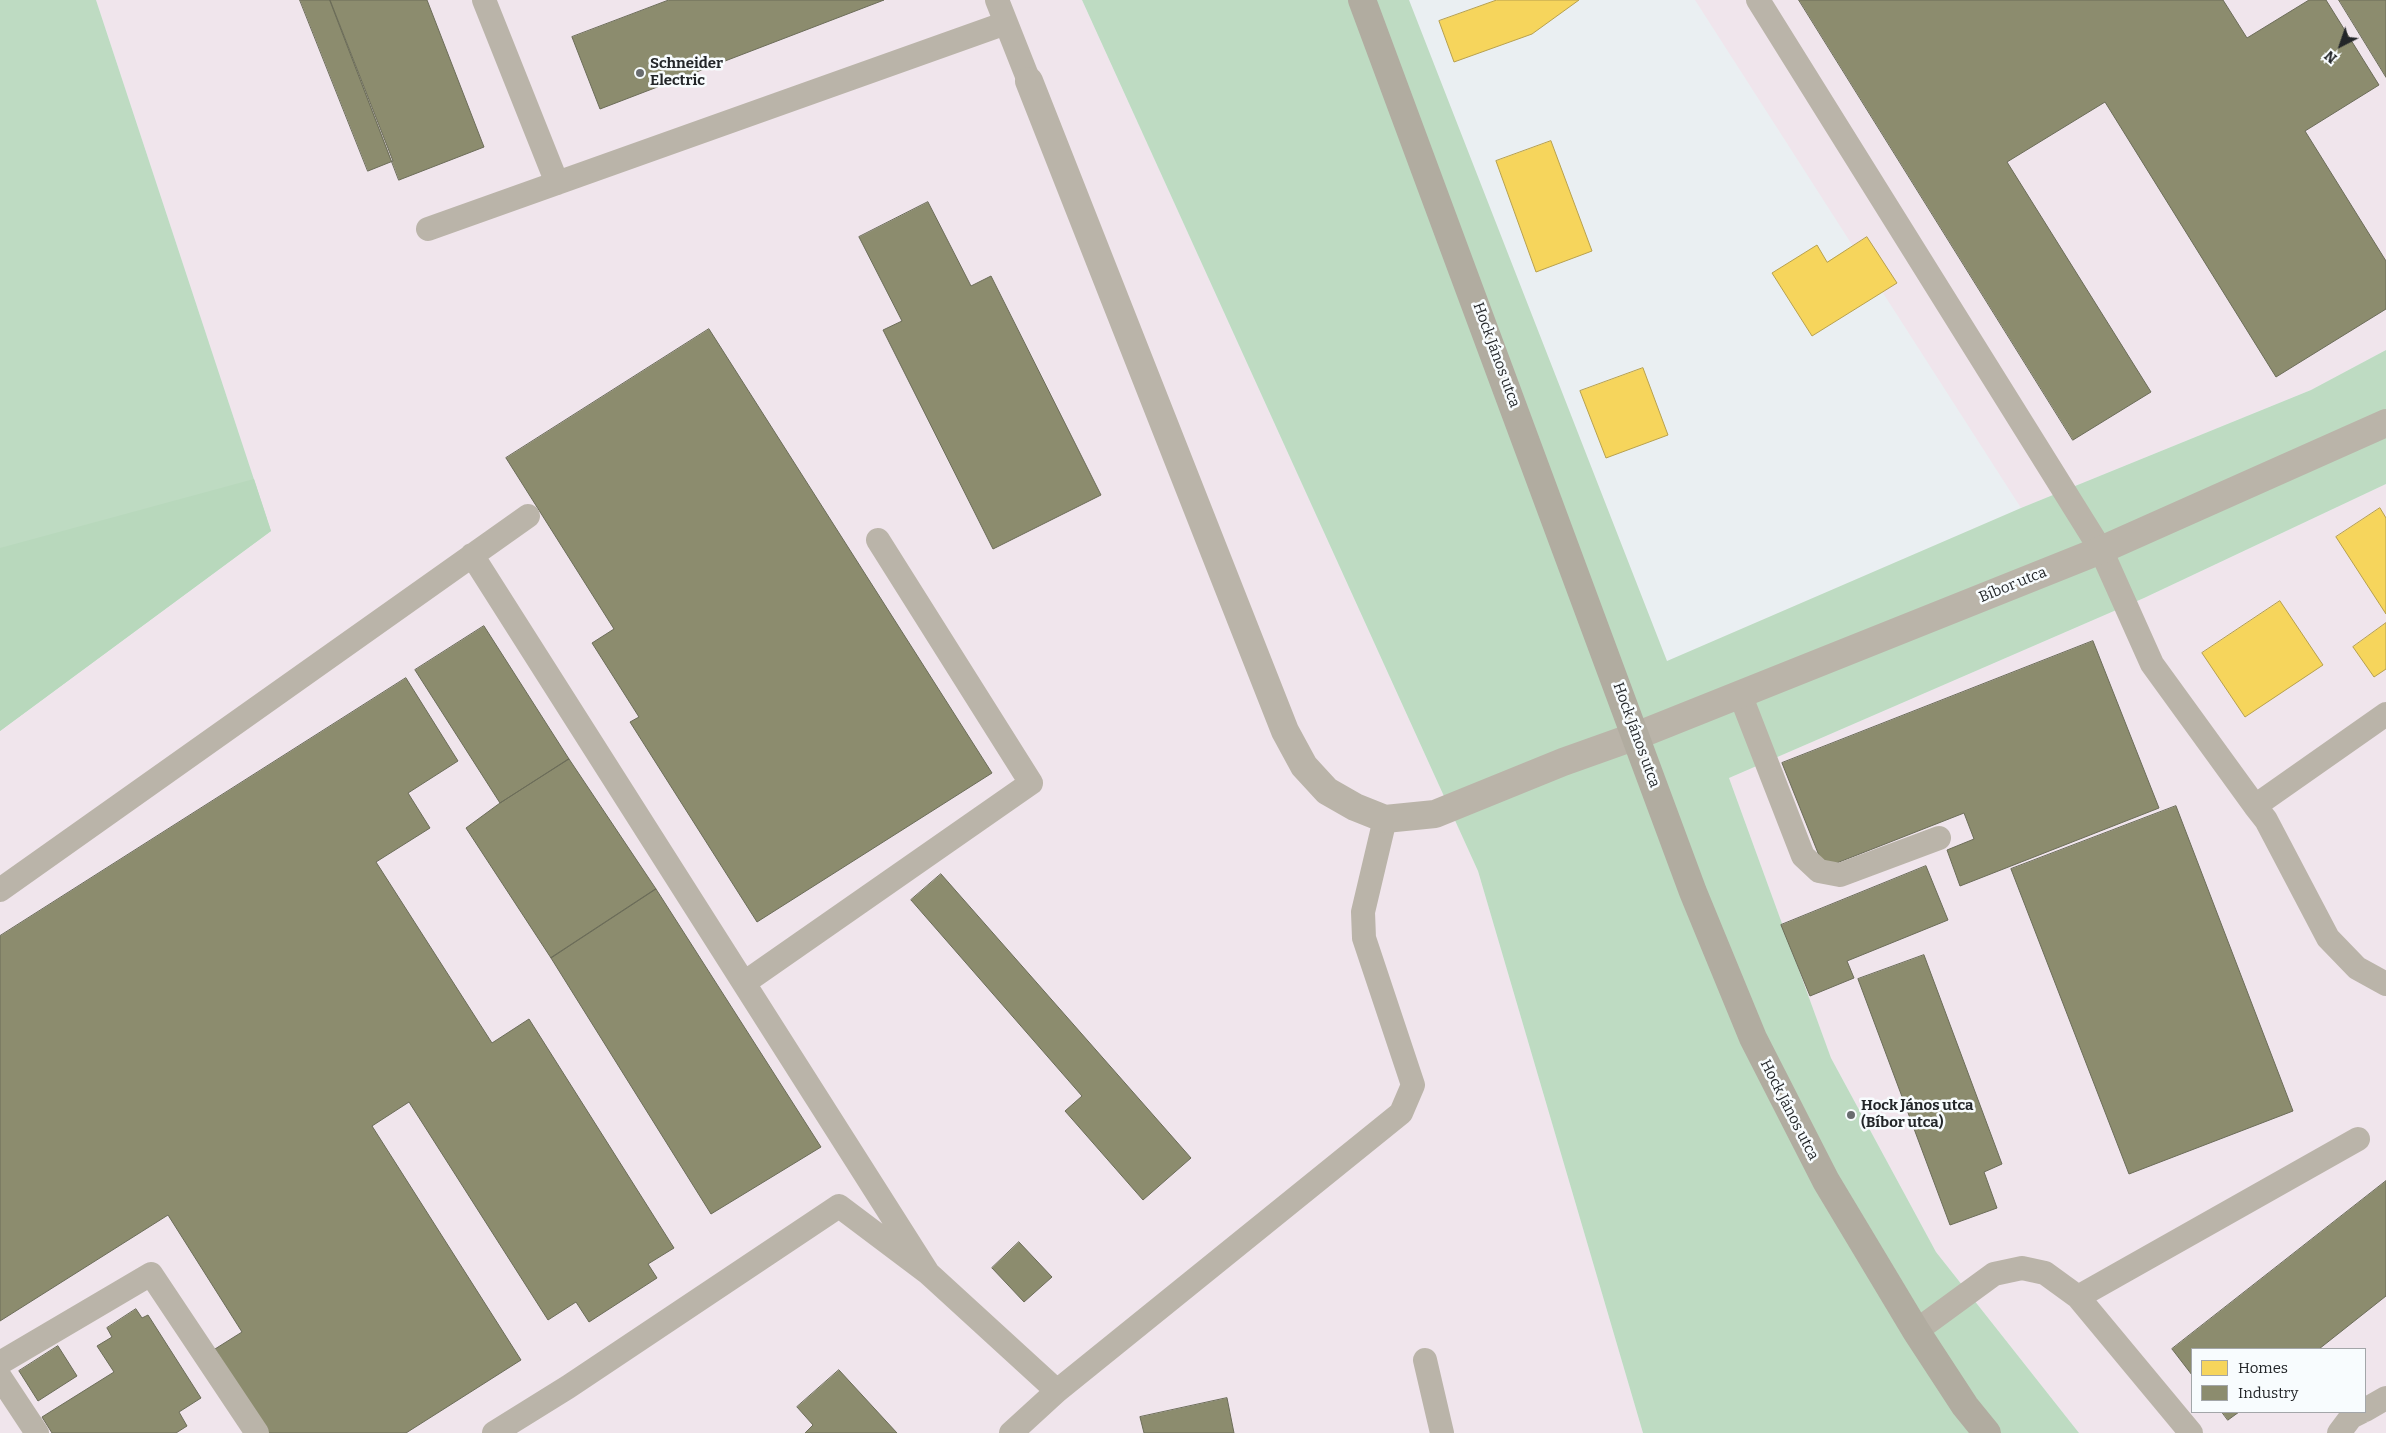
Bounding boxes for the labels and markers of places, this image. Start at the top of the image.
place label: Schneider Electric [650,55,723,90]
marker: Schneider Electric [634,67,646,79]
place label: Hock János utca (Bíbor utca) [1861,1097,1973,1132]
marker: Hock János utca (Bíbor utca) [1845,1109,1857,1121]

